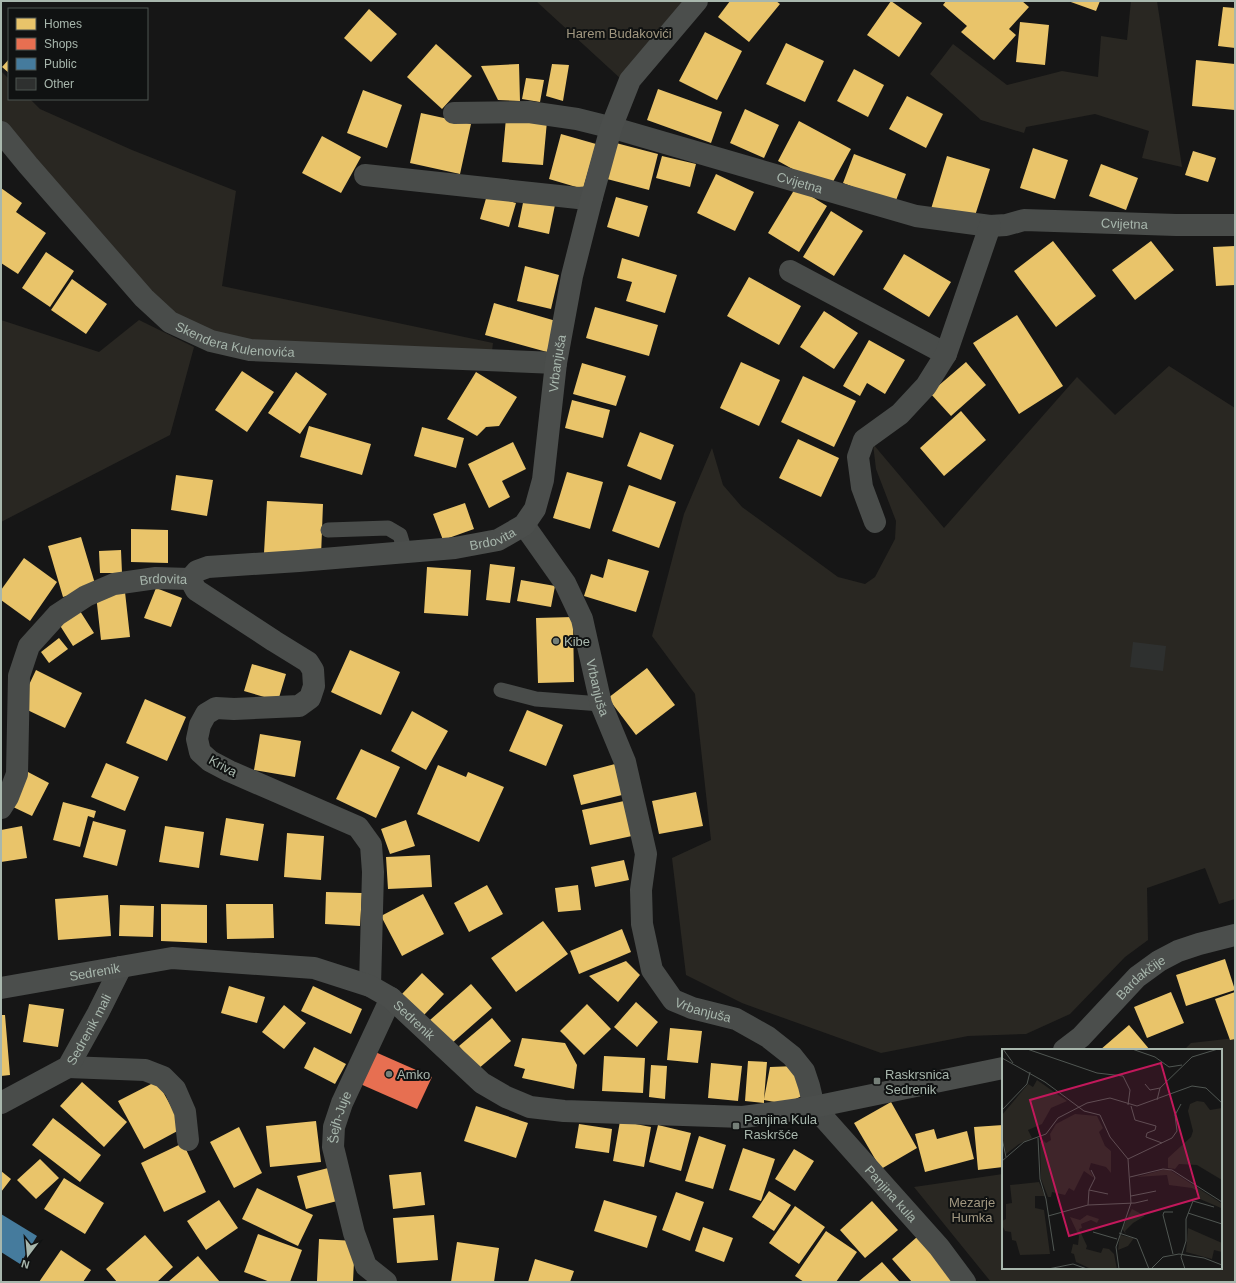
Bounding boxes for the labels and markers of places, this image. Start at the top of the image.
place label: Kibe [564,634,590,649]
marker: Kibe [551,636,561,646]
place label: Amko [397,1067,430,1082]
place label: Raskrsnica Sedrenik [885,1067,950,1097]
marker: Amko [384,1069,394,1079]
marker: Raskrsnica Sedrenik [872,1076,882,1086]
place label: Panjina Kula Raskršće [744,1112,818,1142]
marker: Panjina Kula Raskršće [731,1121,741,1131]

